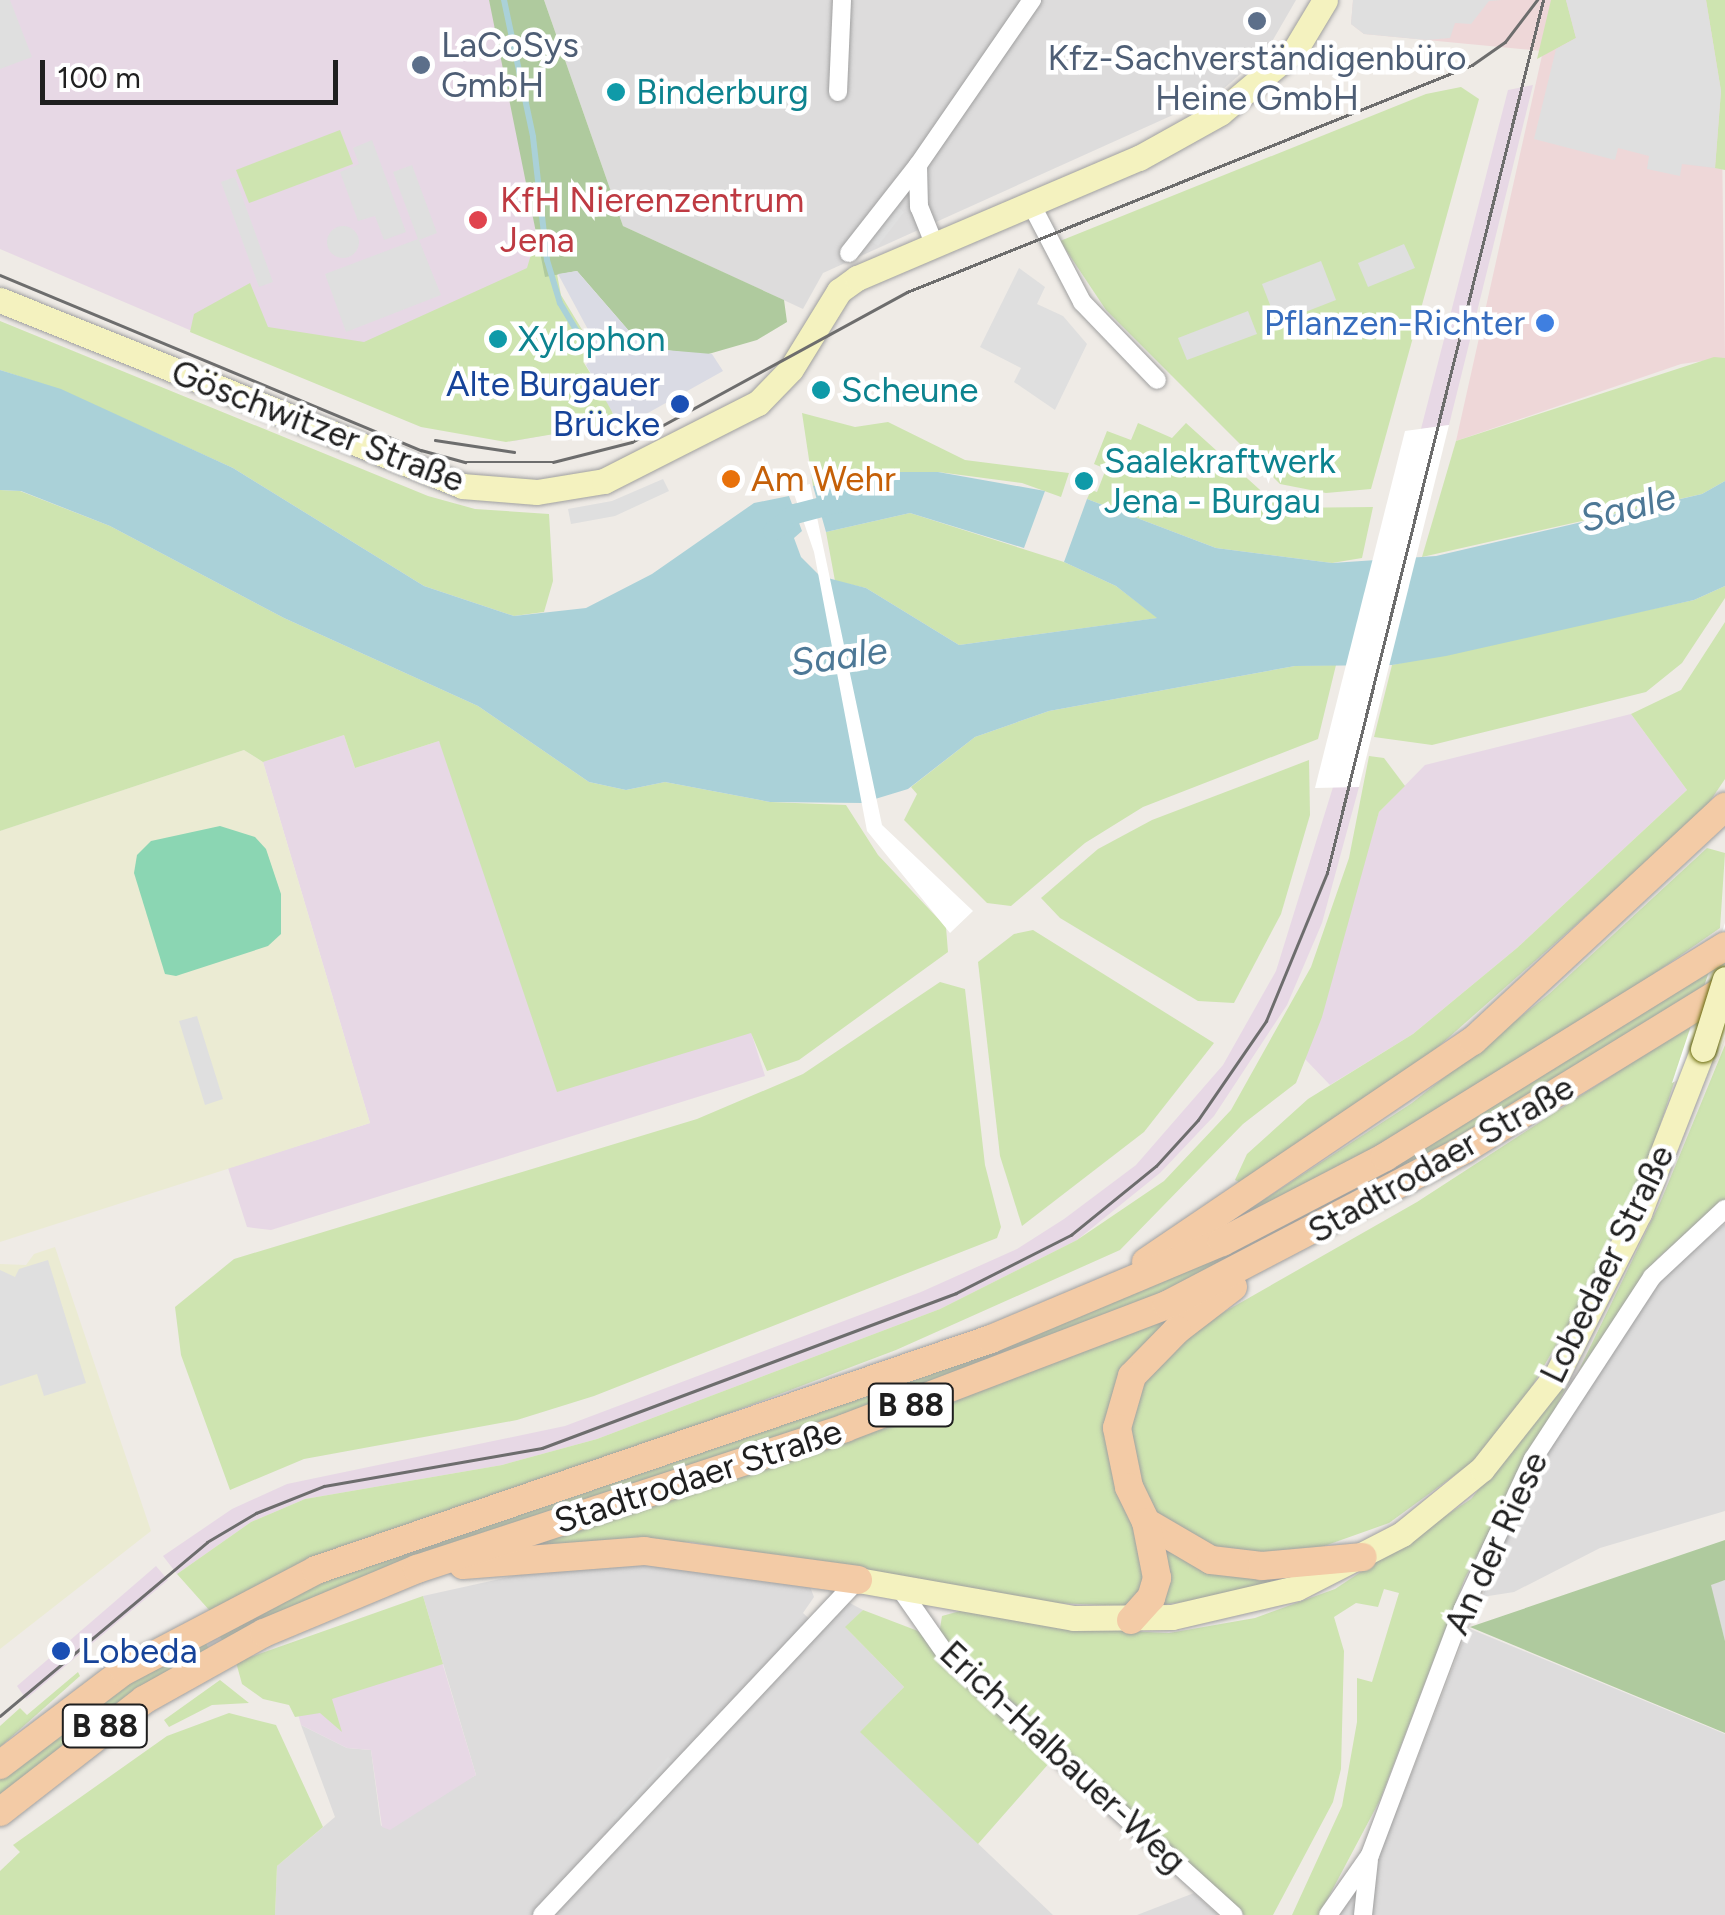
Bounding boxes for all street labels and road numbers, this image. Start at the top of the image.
street label: Göschwitzer Straße [166,351,470,501]
street label: Stadtrodaer Straße [1301,1066,1581,1252]
street label: Lobedaer Straße [1531,1138,1683,1390]
road number: B 88 [866,1378,956,1432]
street label: Stadtrodaer Straße [549,1410,847,1542]
street label: An der Riese [1435,1445,1557,1641]
street label: Erich-Halbauer-Weg [931,1632,1195,1882]
road number: B 88 [60,1699,150,1753]

